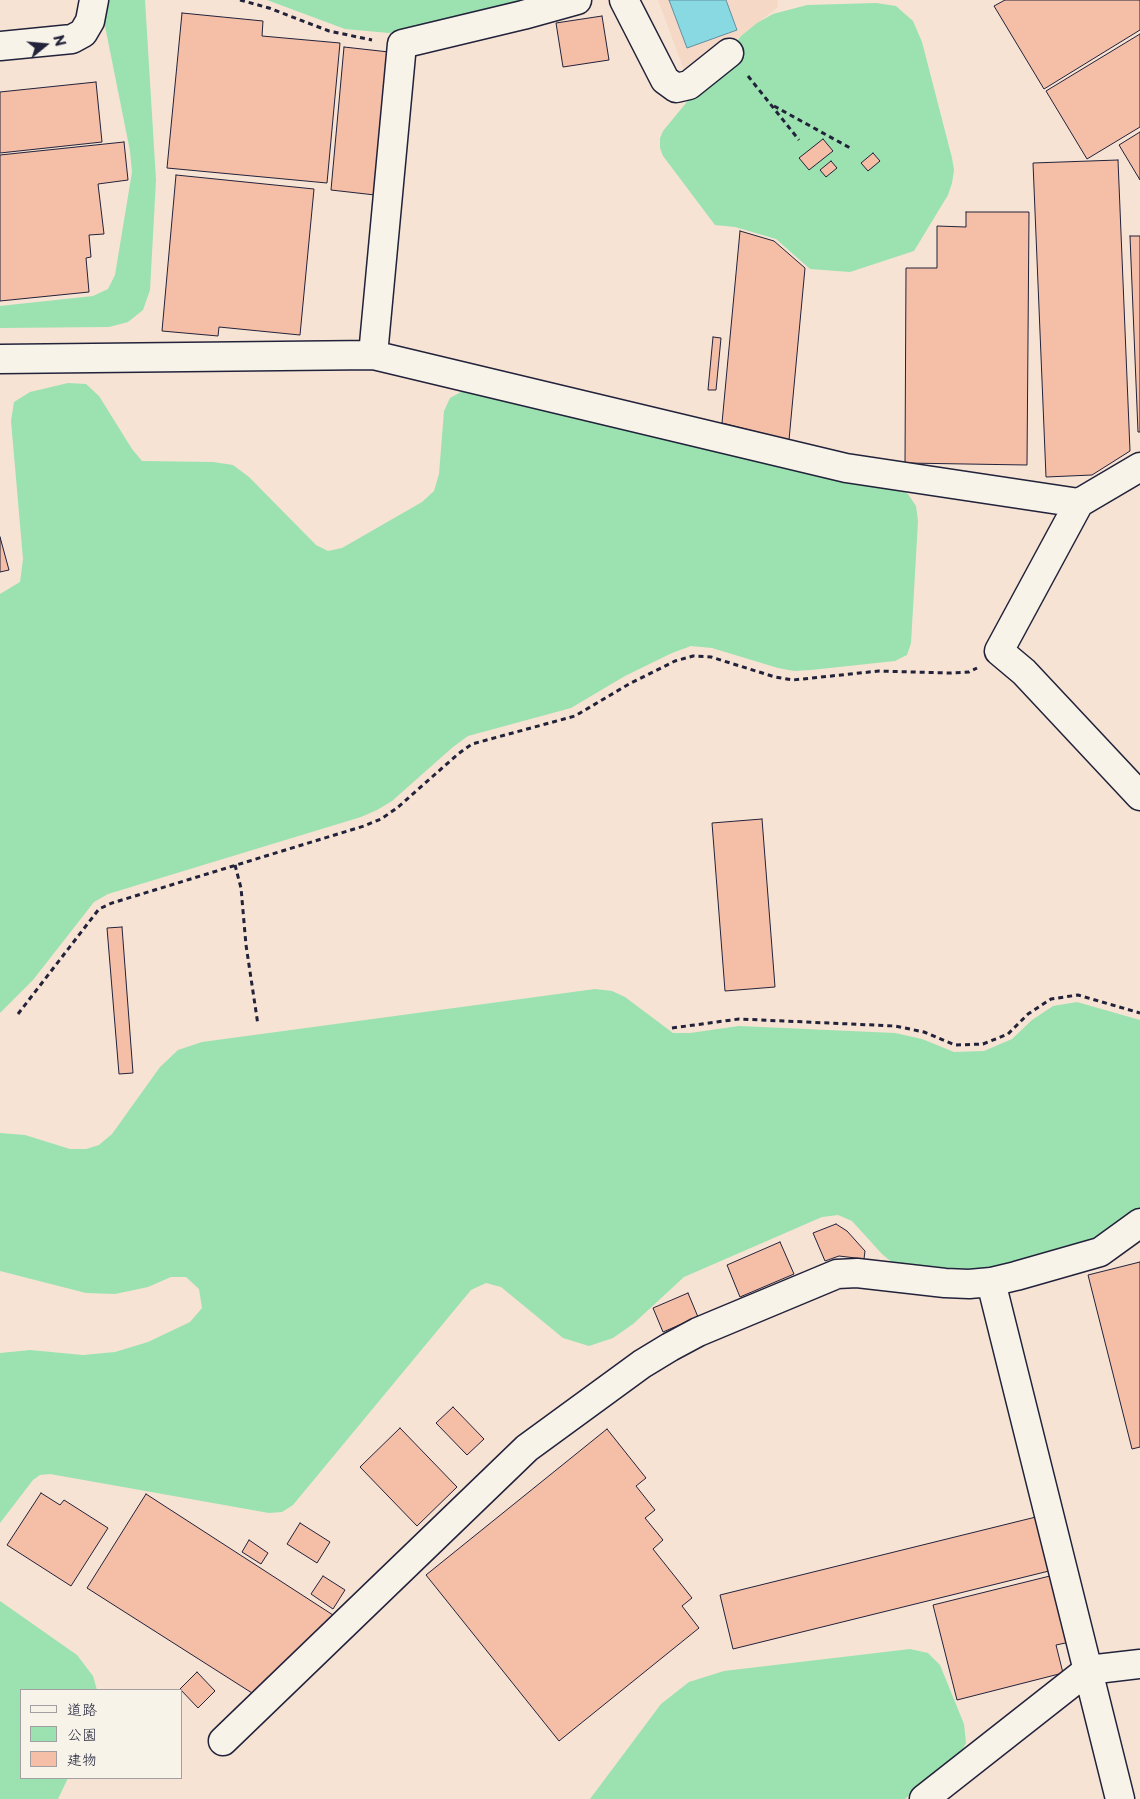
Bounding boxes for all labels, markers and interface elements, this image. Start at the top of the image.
north arrow [20,20,70,70]
text: N [48,32,71,49]
legend [20,1689,182,1779]
text: 道路 [67,1697,97,1720]
text: 公園 [67,1722,97,1745]
text: 建物 [67,1747,97,1770]

